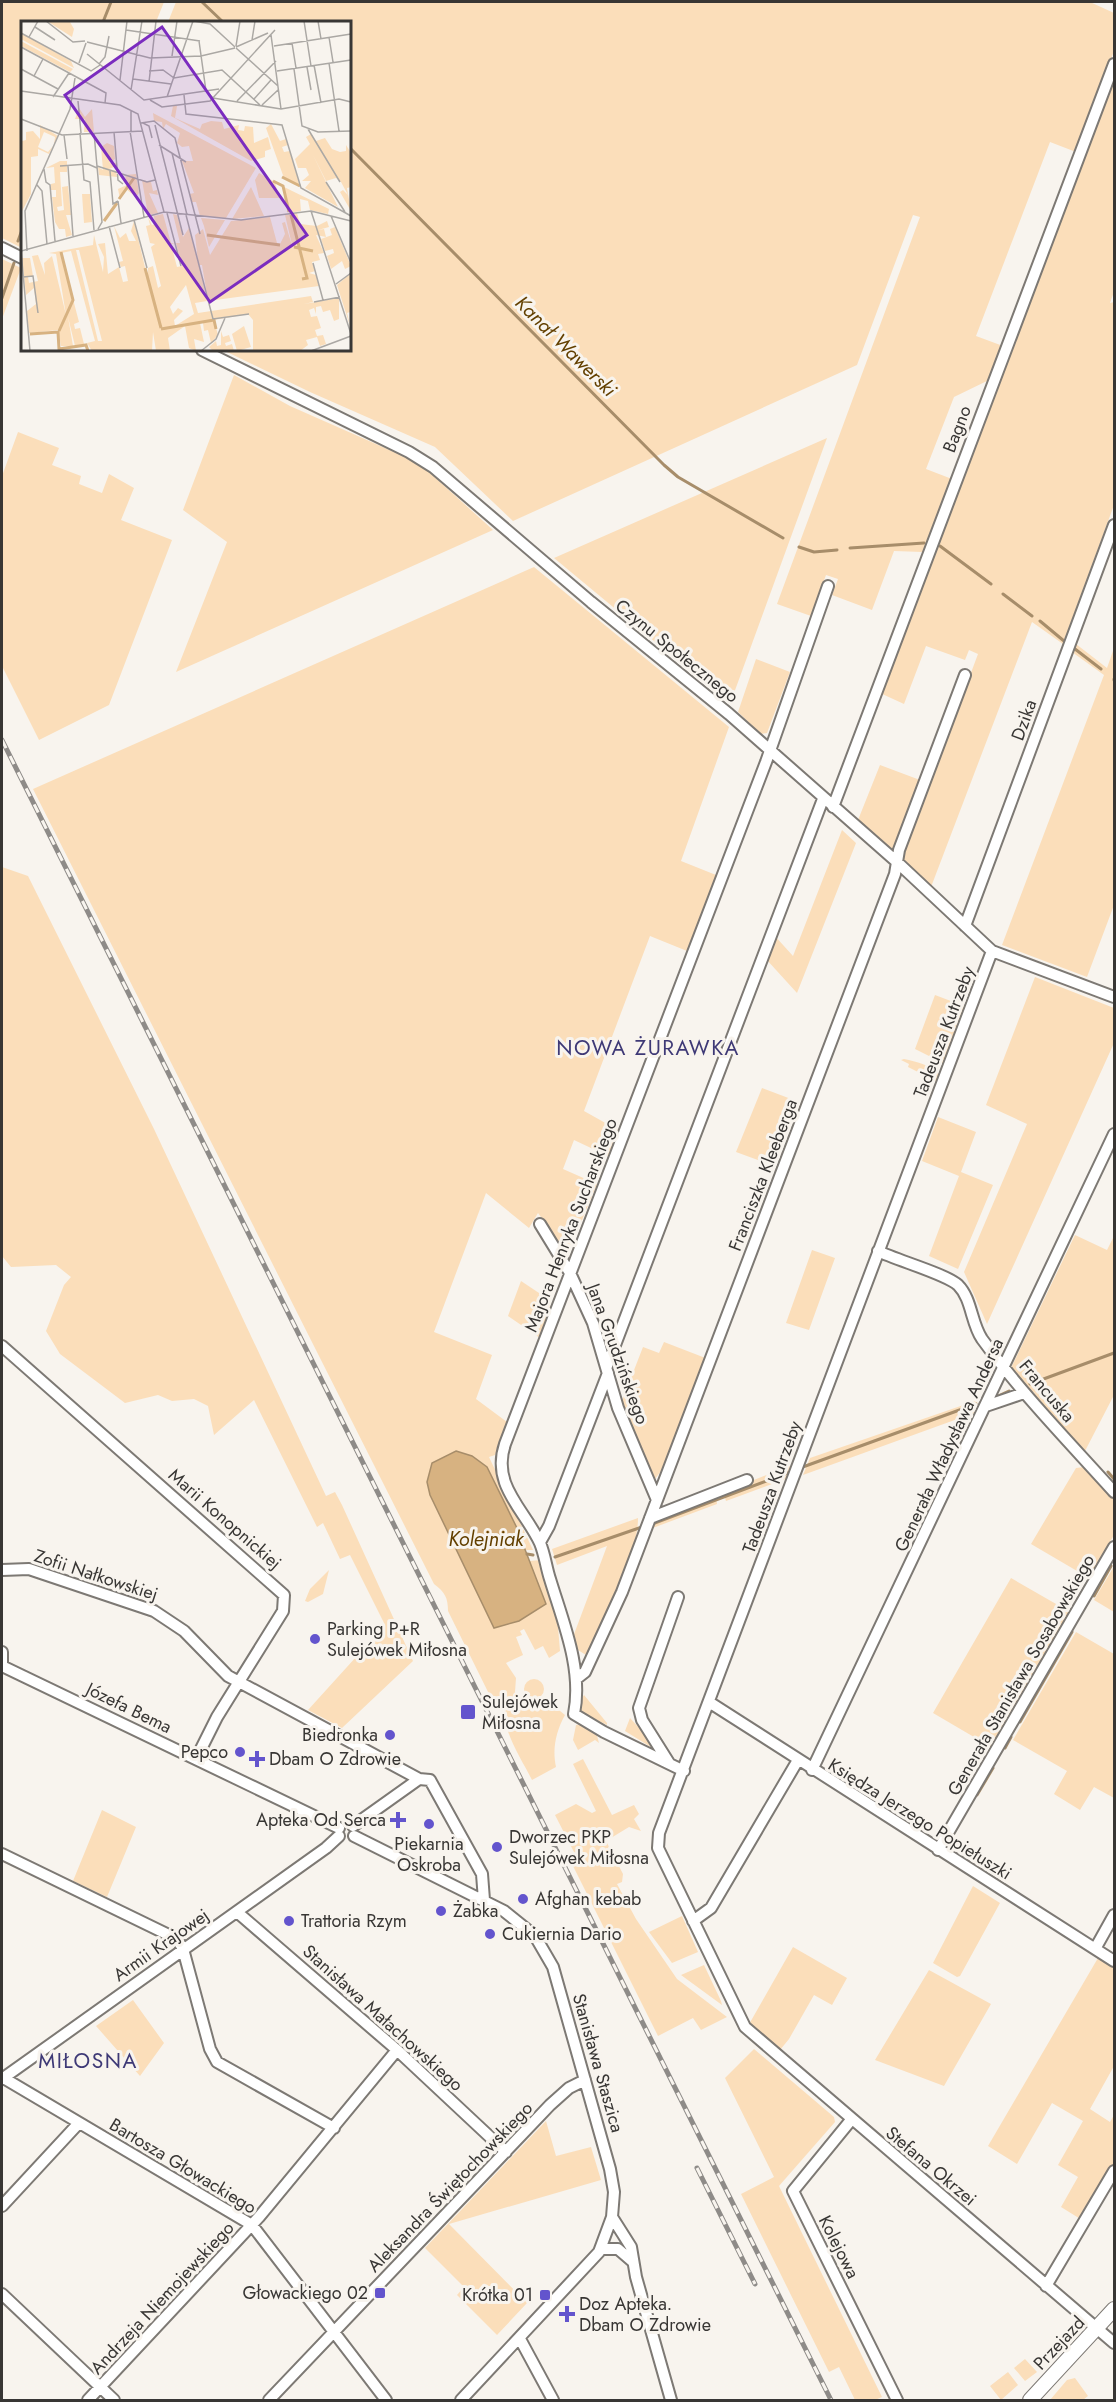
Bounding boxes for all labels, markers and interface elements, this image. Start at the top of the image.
inset map [21,21,351,351]
water label: Kanał Wawerski [508,289,624,404]
street label: Bagno [936,402,978,456]
street label: Czynu Społecznego [610,593,744,709]
street label: Dzika [1005,696,1043,744]
street label: Tadeusza Kutrzeby [907,962,981,1102]
district label: NOWA ŻURAWKA [556,1033,740,1063]
street label: Franciszka Kleeberga [722,1095,804,1255]
street label: Majora Henryka Sucharskiego [518,1114,624,1336]
street label: Jana Grudzińskiego [580,1278,656,1428]
street label: Generała Władysława Andersa [888,1334,1010,1556]
street label: Francuska [1013,1354,1081,1428]
street label: Tadeusza Kutrzeby [736,1417,808,1557]
street label: Marii Konopnickiej [163,1463,287,1575]
water label: Kolejniak [448,1525,525,1554]
street label: Zofii Nałkowskiej [31,1543,161,1607]
street label: Generała Stanisława Sosabowskiego [941,1549,1101,1801]
place label: Parking P+R Sulejówek Miłosna [327,1616,467,1663]
marker: Parking P+R Sulejówek Miłosna [308,1632,322,1646]
street label: Józefa Bema [80,1675,176,1740]
place label: Sulejówek Miłosna [482,1689,558,1736]
marker: Sulejówek Miłosna [459,1703,477,1721]
place label: Biedronka [302,1722,378,1748]
marker: Biedronka [383,1728,397,1742]
place label: Pepco [181,1739,228,1765]
marker: Pepco [233,1745,247,1759]
place label: Dbam O Zdrowie [269,1746,401,1772]
marker: Dbam O Zdrowie [250,1752,264,1766]
street label: Księdza Jerzego Popiełuszki [823,1752,1017,1886]
place label: Apteka Od Serca [256,1807,386,1833]
marker: Apteka Od Serca [391,1813,405,1827]
marker: Piekarnia Oskroba [422,1817,436,1831]
place label: Dworzec PKP Sulejówek Miłosna [509,1824,649,1871]
place label: Piekarnia Oskroba [394,1831,464,1878]
marker: Dworzec PKP Sulejówek Miłosna [490,1840,504,1854]
place label: Afghan kebab [535,1886,641,1912]
marker: Afghan kebab [516,1892,530,1906]
place label: Żabka [453,1898,498,1924]
street label: Armii Krajowej [108,1902,214,1988]
marker: Żabka [434,1904,448,1918]
place label: Trattoria Rzym [301,1908,407,1934]
marker: Trattoria Rzym [282,1914,296,1928]
place label: Cukiernia Dario [502,1921,622,1947]
marker: Cukiernia Dario [483,1927,497,1941]
street label: Stanisława Małachowskiego [297,1939,469,2097]
street label: Stanisława Staszica [566,1990,630,2136]
district label: MIŁOSNA [38,2046,138,2076]
street label: Aleksandra Świętochowskiego [361,2096,539,2278]
street label: Bartosza Głowackiego [104,2112,262,2220]
street label: Stefana Okrzei [880,2120,982,2212]
street label: Kolejowa [812,2211,866,2283]
street label: Andrzeja Niemojewskiego [84,2216,240,2380]
place label: Głowackiego 02 [242,2280,368,2306]
place label: Krótka 01 [462,2282,533,2308]
marker: Głowackiego 02 [373,2286,387,2300]
marker: Krótka 01 [538,2288,552,2302]
place label: Doz Apteka. Dbam O Zdrowie [579,2291,711,2338]
marker: Doz Apteka. Dbam O Zdrowie [560,2307,574,2321]
street label: Przejazd [1027,2310,1091,2376]

